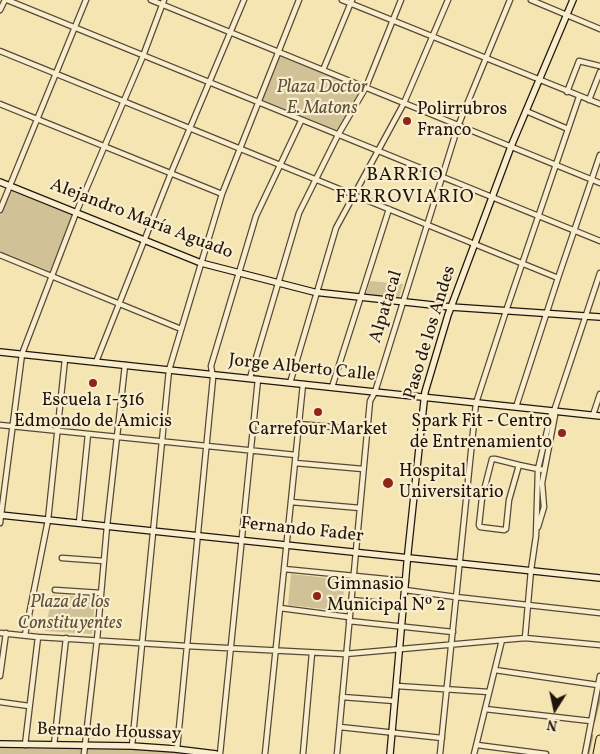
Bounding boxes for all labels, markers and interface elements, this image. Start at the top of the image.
park label: Plaza Doctor E. Matons [277,78,367,120]
place label: Polirrubros Franco [417,100,507,142]
marker: Polirrubros Franco [401,115,413,127]
district label: BARRIO FERROVIARIO [334,166,476,210]
street label: Alejandro María Aguado [46,175,236,265]
street label: Paso de los Andes [400,264,462,402]
street label: Alpatacal [366,268,408,346]
street label: Jorge Alberto Calle [227,351,377,387]
marker: Escuela 1-316 Edmondo de Amicis [87,377,99,389]
place label: Escuela 1-316 Edmondo de Amicis [14,391,172,434]
marker: Carrefour Market [312,406,324,418]
place label: Spark Fit - Centro de Entrenamiento [410,412,552,454]
place label: Carrefour Market [248,420,388,442]
marker: Spark Fit - Centro de Entrenamiento [556,427,568,439]
place label: Hospital Universitario [399,462,504,504]
marker: Hospital Universitario [381,476,395,490]
street label: Fernando Fader [239,514,365,548]
place label: Gimnasio Municipal Nº 2 [327,575,446,618]
marker: Gimnasio Municipal Nº 2 [311,590,323,602]
park label: Plaza de los Constituyentes [18,593,122,636]
north arrow [530,684,580,734]
text: N [546,714,559,735]
street label: Bernardo Houssay [36,720,182,746]

